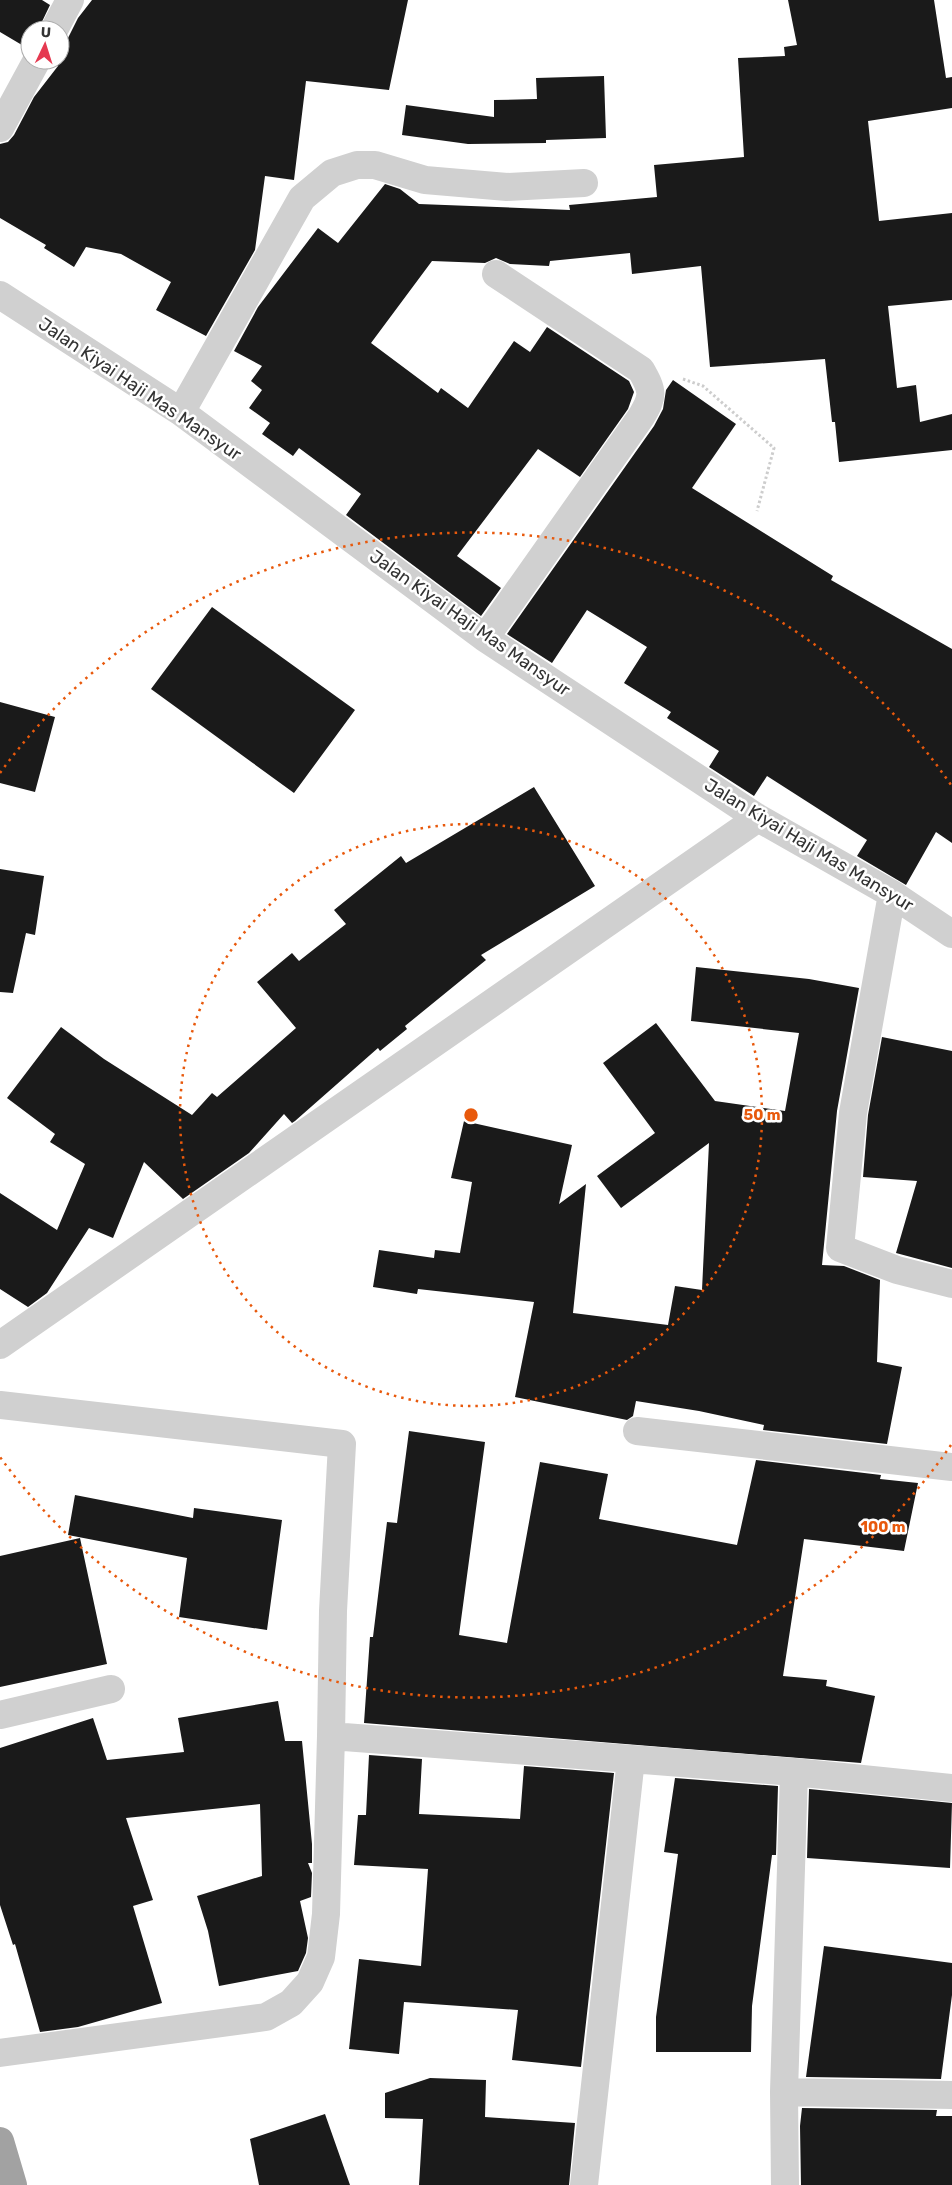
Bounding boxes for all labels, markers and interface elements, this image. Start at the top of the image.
north arrow [20,20,70,70]
text: U [40,24,52,41]
street label: Jalan Kiyai Haji Mas Mansyur [34,313,246,465]
street label: Jalan Kiyai Haji Mas Mansyur [365,545,575,701]
street label: Jalan Kiyai Haji Mas Mansyur [700,774,918,916]
centre of rings [462,1106,480,1124]
text: 50 m [744,1106,780,1124]
text: 100 m [861,1518,905,1536]

